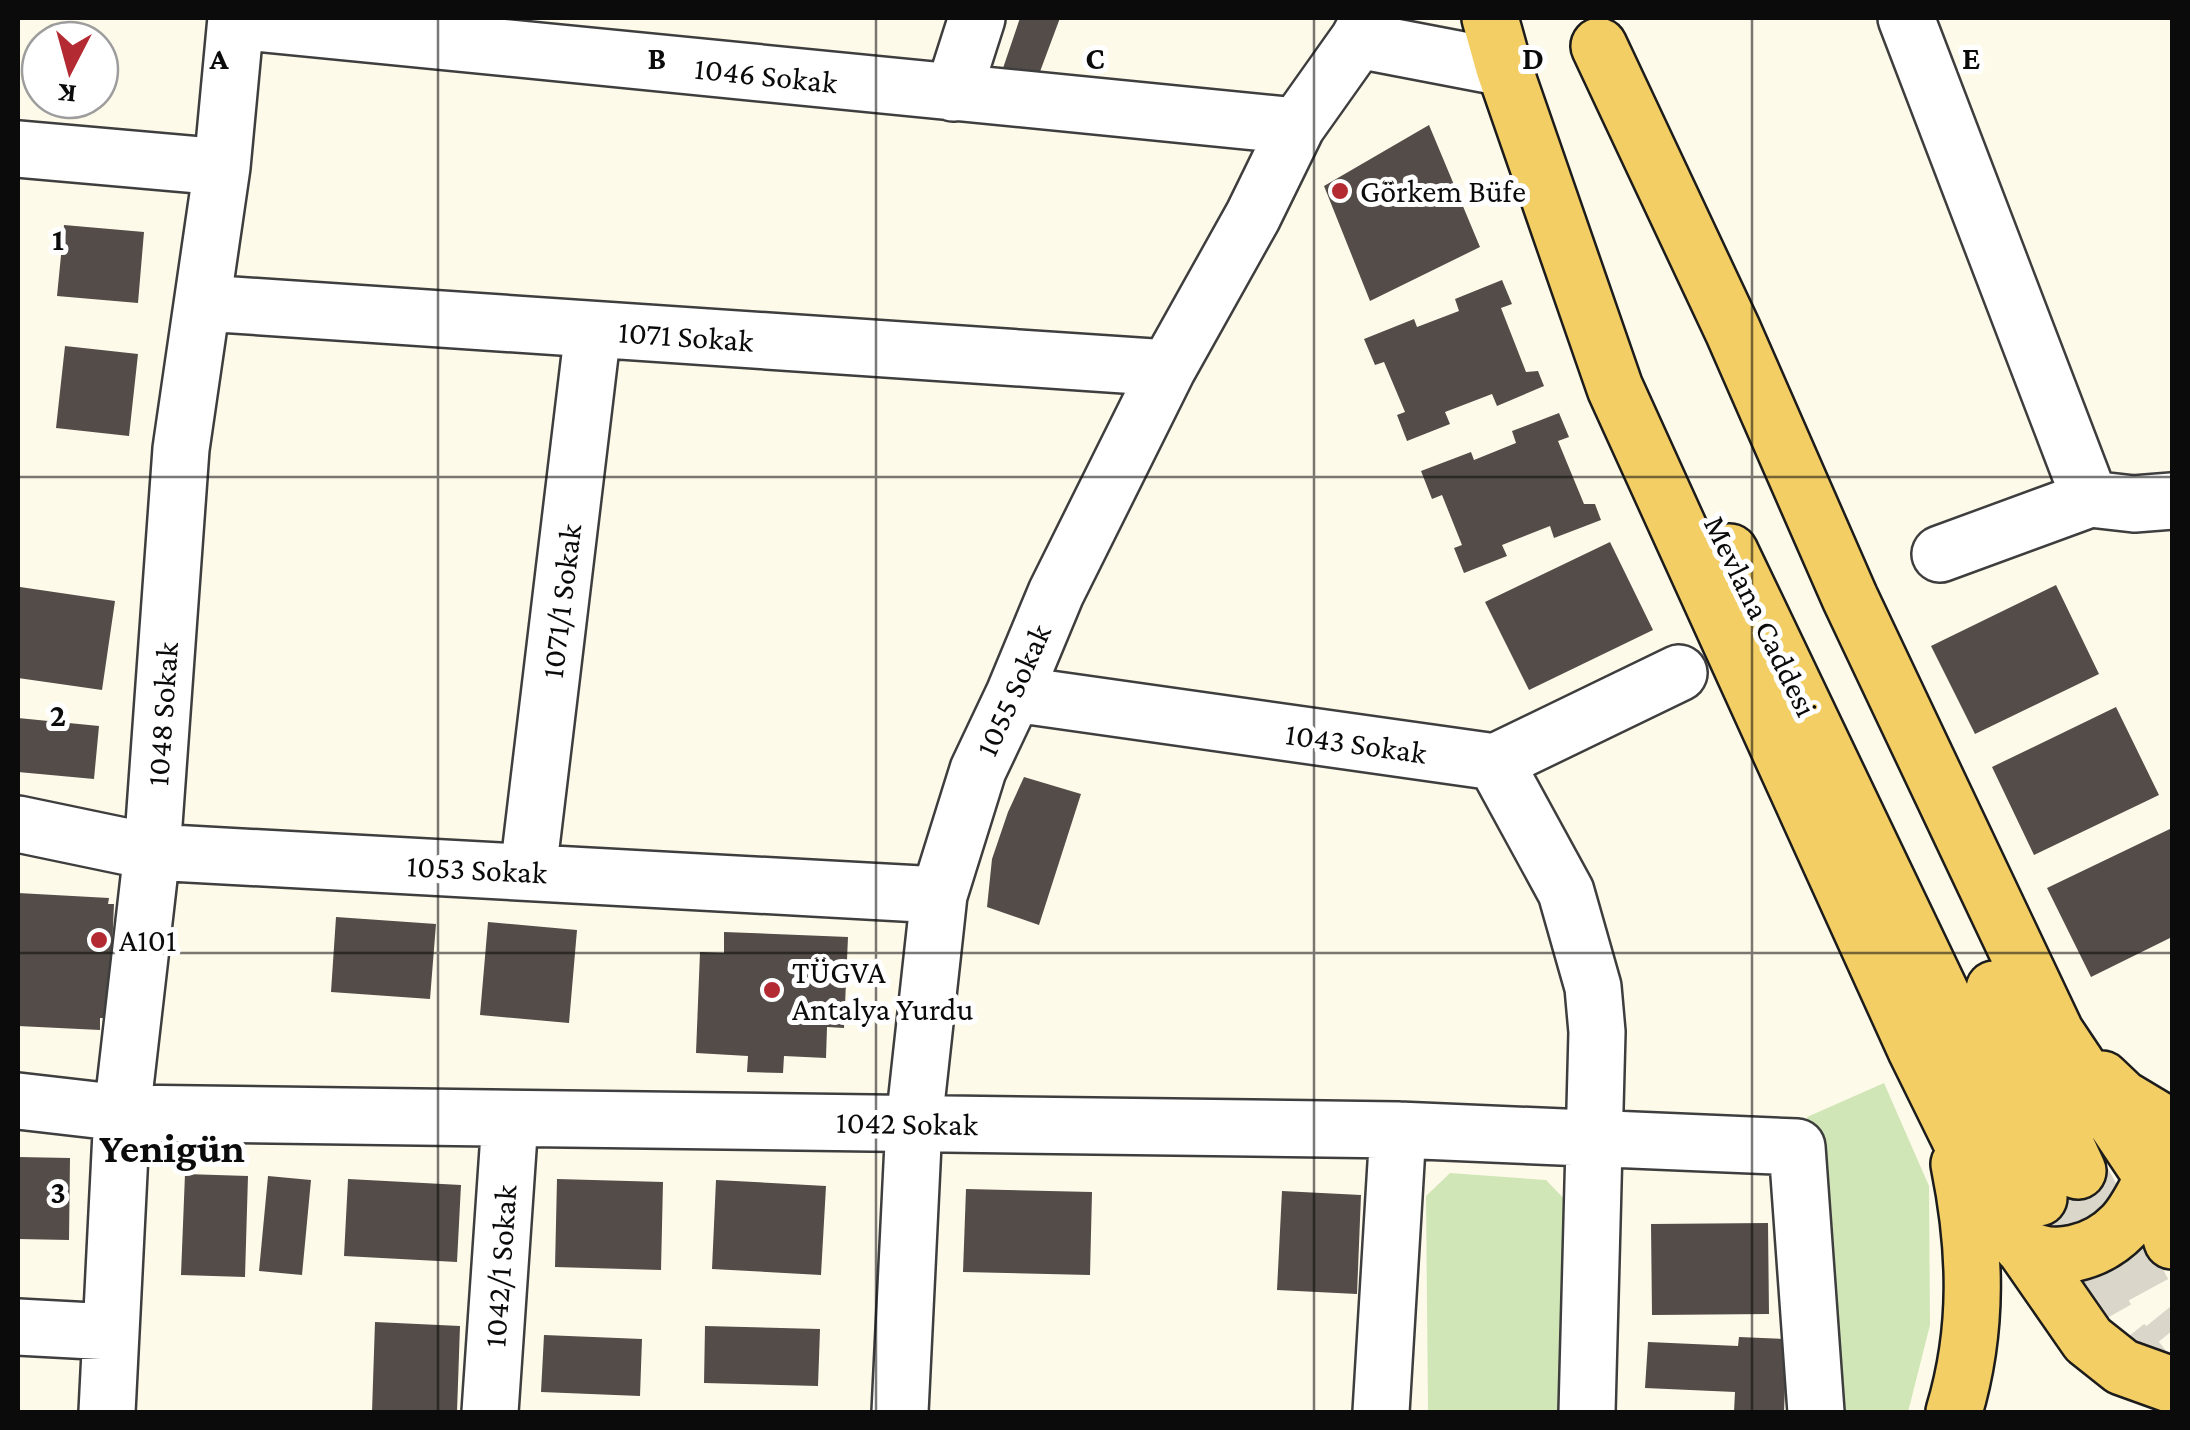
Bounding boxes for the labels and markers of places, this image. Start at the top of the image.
place label: Görkem Büfe [1360,173,1526,209]
marker: Görkem Büfe [1329,180,1351,202]
place label: A101 [119,922,177,958]
marker: A101 [88,929,110,951]
place label: TÜGVA Antalya Yurdu [792,954,973,1027]
marker: TÜGVA Antalya Yurdu [761,979,783,1001]

